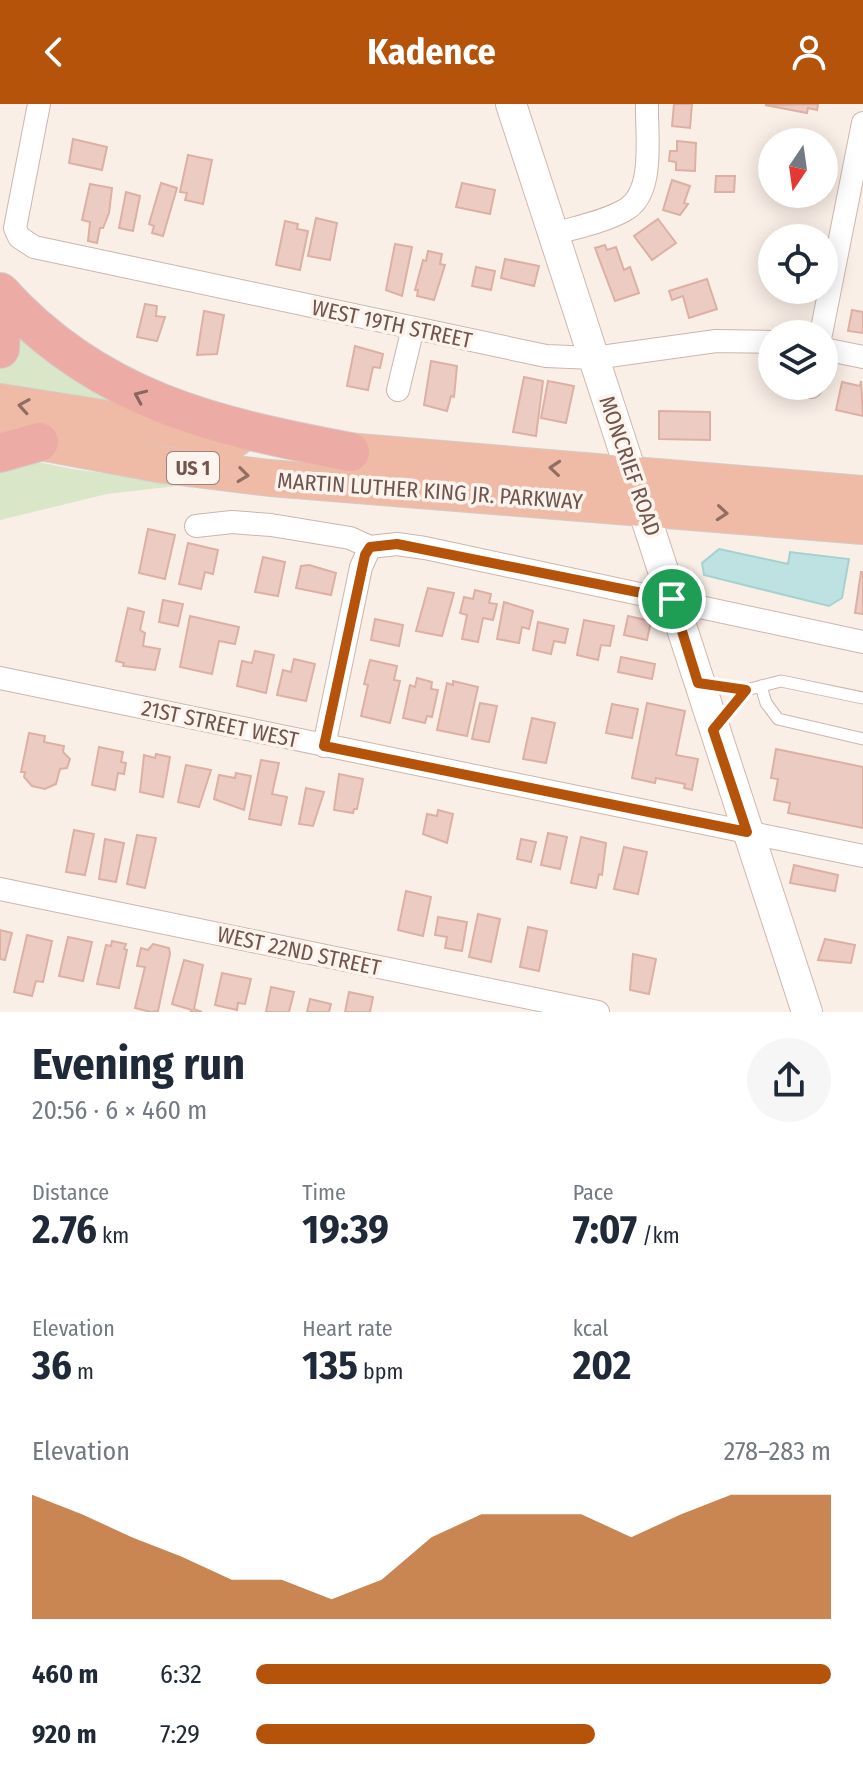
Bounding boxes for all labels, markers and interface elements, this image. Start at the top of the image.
icon: back [32,30,76,74]
text: Kadence [367,30,496,74]
icon: person [787,30,831,74]
north arrow [758,128,838,208]
map controls [758,128,838,400]
button: locate [758,224,838,304]
street label: WEST 19TH STREET [309,294,475,354]
button: layers [758,320,838,400]
one-way arrow [134,390,149,406]
street label: MONCRIEF ROAD [593,392,667,540]
one-way arrow [17,398,31,415]
road number: US 1 [167,452,219,484]
one-way arrow [549,460,562,477]
one-way arrow [236,466,249,483]
street label: MARTIN LUTHER KING JR. PARKWAY [276,467,584,515]
one-way arrow [716,504,729,521]
pin [638,565,706,633]
icon: arrive [650,577,694,621]
street label: 21ST STREET WEST [139,694,302,754]
street label: WEST 22ND STREET [215,920,384,982]
text: Evening run [32,1038,245,1091]
button: share [747,1038,831,1122]
text: 20:56 · 6 × 460 m [32,1095,207,1126]
text: Distance [32,1179,109,1206]
text: Time [302,1179,346,1206]
text: Pace [573,1179,614,1206]
text: 2.76 [32,1206,97,1254]
text: 19:39 [302,1206,389,1254]
text: 7:07 [573,1206,637,1254]
text: km [97,1222,129,1249]
text: /km [637,1222,680,1249]
text: Elevation [32,1315,115,1342]
text: Heart rate [302,1315,393,1342]
text: kcal [573,1315,608,1342]
text: 36 [32,1342,72,1390]
text: 135 [302,1342,358,1390]
text: 202 [573,1342,631,1390]
text: m [72,1358,94,1385]
text: bpm [358,1358,403,1385]
text: Elevation [32,1436,130,1467]
text: 278–283 m [724,1436,831,1467]
text: 460 m [32,1659,98,1690]
text: 6:32 [160,1659,202,1690]
text: 920 m [32,1719,97,1750]
text: 7:29 [160,1719,200,1750]

